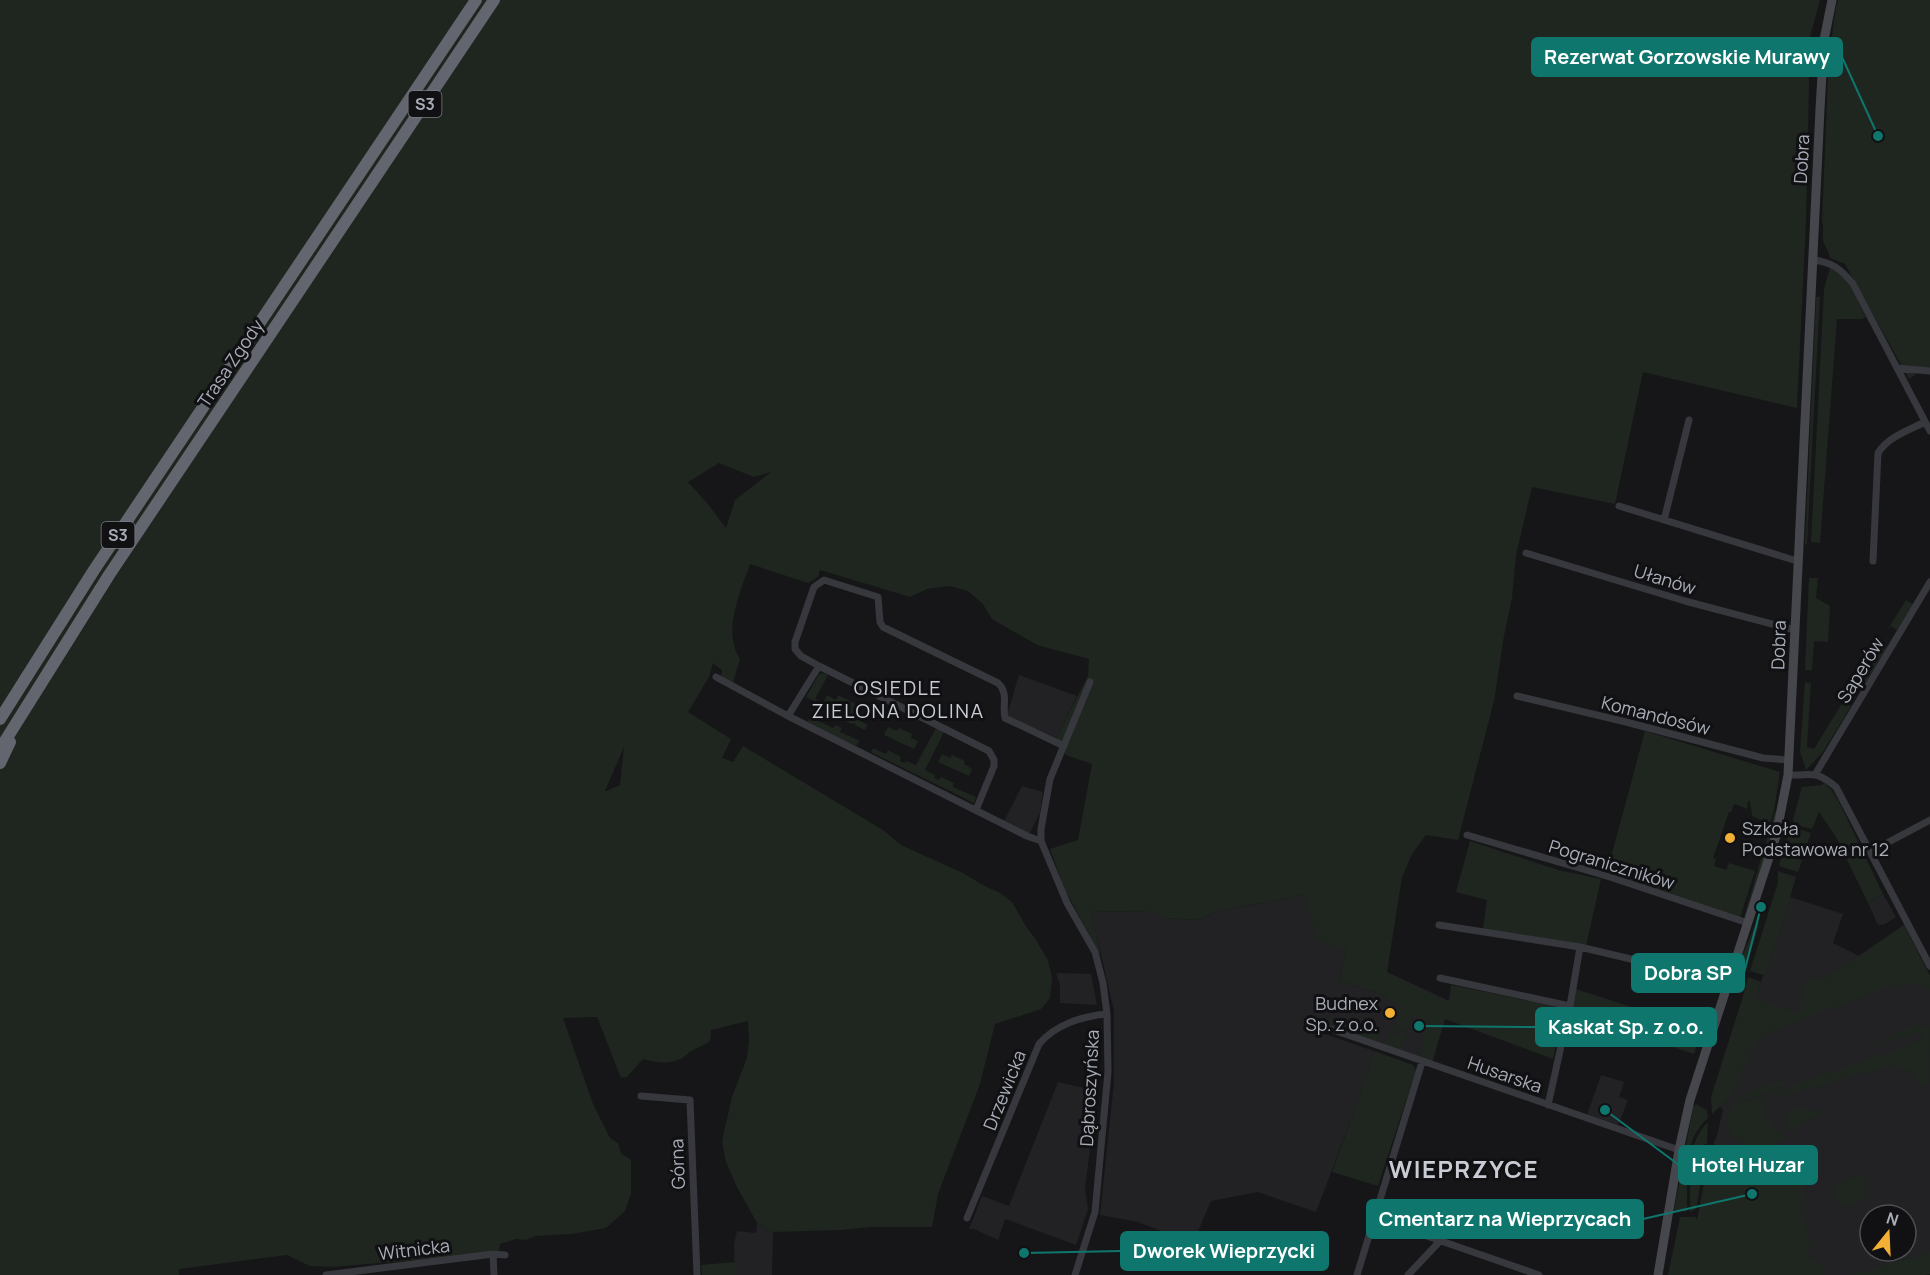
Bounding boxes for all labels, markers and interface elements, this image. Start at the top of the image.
callout: Rezerwat Gorzowskie Murawy [1532,38,1842,76]
text: Rezerwat Gorzowskie Murawy [1544,43,1831,70]
road number: S3 [408,91,442,117]
street label: Dobra [1788,134,1814,184]
street label: Trasa Zgody [192,314,269,412]
road number: S3 [102,522,134,548]
street label: Ułanów [1631,558,1699,600]
street label: Dobra [1765,620,1791,670]
street label: Saperów [1831,633,1889,707]
district label: OSIEDLE ZIELONA DOLINA [811,674,985,724]
street label: Komandosów [1599,690,1713,740]
place label: Szkoła Podstawowa nr 12 [1742,816,1889,861]
marker: Szkoła Podstawowa nr 12 [1723,831,1737,845]
street label: Pograniczników [1546,833,1678,895]
callout: Dobra SP [1632,954,1744,992]
text: Dobra SP [1644,959,1732,986]
place label: Budnex Sp. z o.o. [1306,991,1379,1036]
marker: Budnex Sp. z o.o. [1383,1006,1397,1020]
callout: Kaskat Sp. z o.o. [1536,1008,1716,1046]
text: Kaskat Sp. z o.o. [1548,1013,1704,1040]
street label: Dąbroszyńska [1074,1029,1104,1147]
street label: Drzewicka [977,1046,1031,1134]
street label: Husarska [1465,1050,1545,1098]
street label: Górna [664,1138,690,1190]
callout: Hotel Huzar [1679,1146,1817,1184]
text: Hotel Huzar [1691,1151,1805,1178]
district label: WIEPRZYCE [1389,1152,1539,1185]
callout: Cmentarz na Wieprzycach [1367,1200,1643,1238]
north arrow [1858,1203,1918,1263]
text: Cmentarz na Wieprzycach [1379,1205,1631,1232]
text: N [1884,1206,1902,1231]
callout: Dworek Wieprzycki [1121,1232,1328,1270]
street label: Witnicka [377,1233,451,1265]
text: Dworek Wieprzycki [1133,1237,1315,1264]

